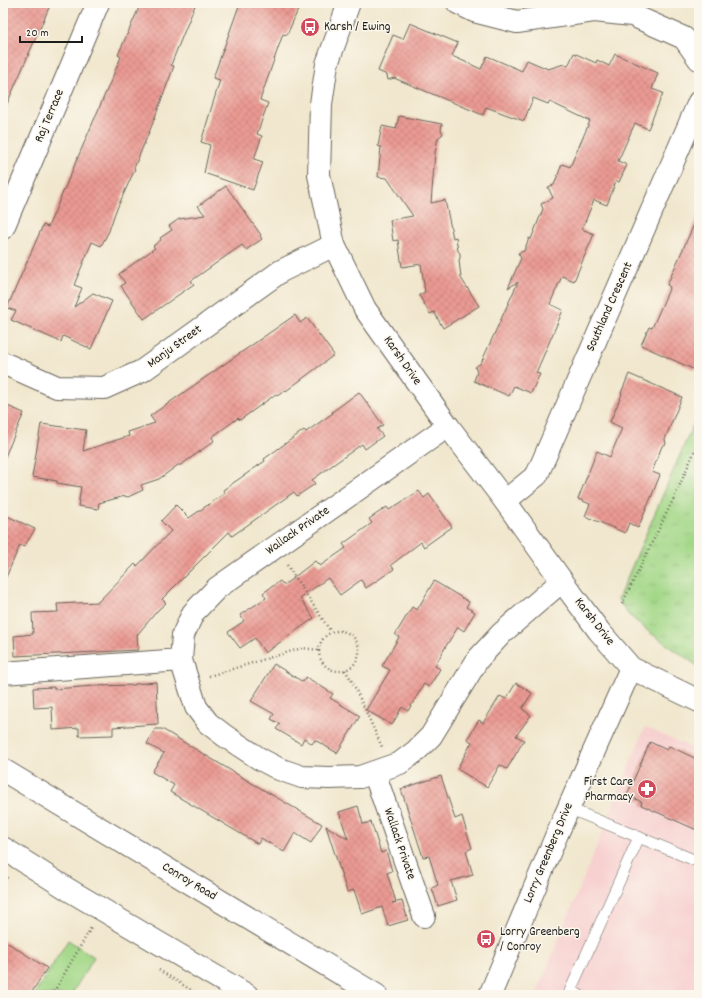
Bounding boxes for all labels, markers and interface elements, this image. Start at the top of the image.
bus stop icon: Karsh / Ewing [299,16,321,38]
scale bar [20,18,82,44]
place label: Karsh / Ewing [324,18,391,37]
text: 20 m [26,25,49,42]
street label: Raj Terrace [30,86,70,146]
street label: Southland Crescent [582,259,638,355]
street label: Manju Street [144,321,206,373]
street label: Karsh Drive [378,332,426,390]
street label: Wallack Private [262,502,334,560]
street label: Karsh Drive [569,594,619,650]
place label: First Care Pharmacy [584,773,634,807]
pharmacy icon: First Care Pharmacy [636,778,658,800]
street label: Lorry Greenberg Drive [519,799,579,906]
street label: Wallack Private [378,806,420,883]
street label: Conroy Road [158,858,220,906]
place label: Lorry Greenberg / Conroy [500,923,580,957]
bus stop icon: Lorry Greenberg / Conroy [475,928,497,950]

